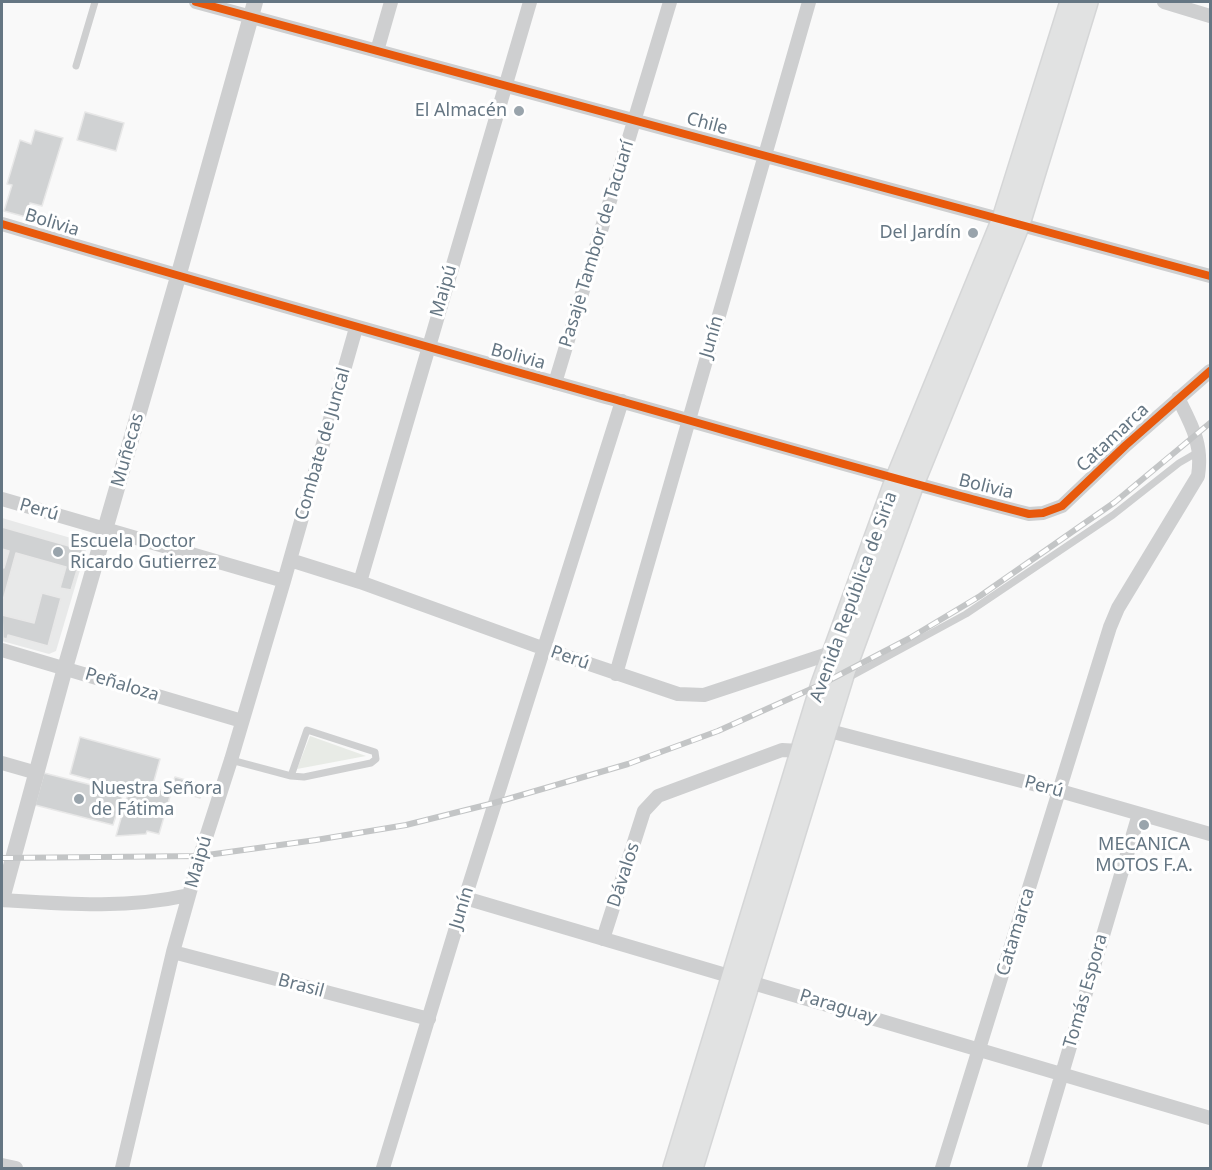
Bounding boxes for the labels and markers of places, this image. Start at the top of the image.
place label: El Almacén [415,100,507,122]
marker: El Almacén [512,104,526,118]
place label: Del Jardín [879,222,961,244]
marker: Del Jardín [966,226,980,240]
place label: Escuela Doctor Ricardo Gutierrez [70,531,217,574]
marker: Escuela Doctor Ricardo Gutierrez [51,545,65,559]
place label: Nuestra Señora de Fátima [91,778,222,820]
marker: Nuestra Señora de Fátima [72,792,86,806]
marker: MECANICA MOTOS F.A. [1137,818,1151,832]
place label: MECANICA MOTOS F.A. [1095,834,1193,876]

